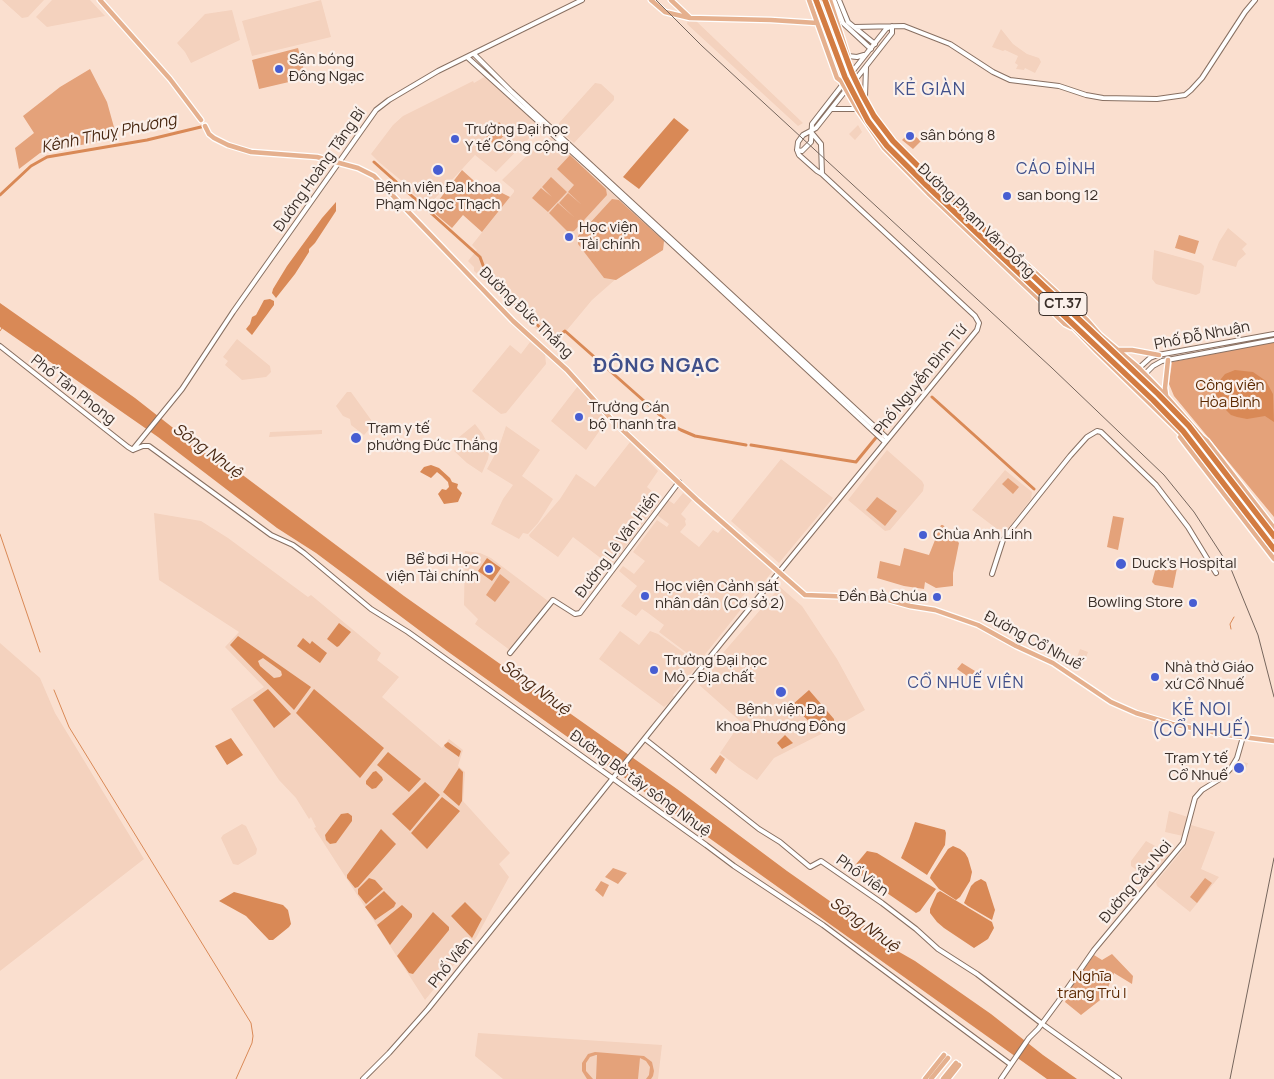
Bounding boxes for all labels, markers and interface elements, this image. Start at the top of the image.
place label: Sân bóng Đông Ngạc [289,51,364,86]
marker: Sân bóng Đông Ngạc [273,63,285,75]
district label: KẺ GIÀN [893,79,967,101]
street label: Đường Hoàng Tăng Bí [271,105,369,235]
water label: Kênh Thuỵ Phương [40,110,178,158]
place label: Trường Đại học Y tế Công cộng [465,121,569,156]
place label: sân bóng 8 [920,127,995,145]
marker: sân bóng 8 [904,130,916,142]
marker: Trường Đại học Y tế Công cộng [449,133,461,145]
street label: Đường Phạm Văn Đồng [914,160,1038,282]
district label: CÁO ĐỈNH [1015,160,1097,180]
marker: Bệnh viện Đa khoa Phạm Ngọc Thạch [431,163,445,177]
place label: Bệnh viện Đa khoa Phạm Ngọc Thạch [375,179,501,214]
place label: san bong 12 [1017,187,1098,205]
marker: san bong 12 [1001,190,1013,202]
place label: Học viện Tài chính [579,219,640,254]
marker: Học viện Tài chính [563,231,575,243]
street label: Đường Đức Thắng [476,264,576,362]
road number: CT.37 [1039,292,1087,316]
street label: Phố Đỗ Nhuận [1153,318,1251,354]
street label: Phố Nguyễn Đình Tứ [871,321,971,439]
street label: Phố Tân Phong [27,351,119,429]
district label: ĐÔNG NGẠC [592,354,722,378]
park label: Công viên Hòa Bình [1196,377,1264,412]
place label: Trường Cán bộ Thanh tra [589,399,676,434]
marker: Trường Cán bộ Thanh tra [573,411,585,423]
water label: Sông Nhuệ [169,419,245,483]
place label: Trạm y tế phường Đức Thắng [367,420,498,455]
marker: Trạm y tế phường Đức Thắng [349,431,363,445]
street label: Đường Lê Văn Hiến [572,488,664,602]
place label: Chùa Anh Linh [933,526,1032,544]
marker: Chùa Anh Linh [917,529,929,541]
place label: Bể bơi Học viện Tài chính [386,551,479,586]
place label: Duck's Hospital [1132,555,1237,573]
marker: Duck's Hospital [1114,557,1128,571]
marker: Bể bơi Học viện Tài chính [483,563,495,575]
place label: Học viện Cảnh sát nhân dân (Cơ sở 2) [655,578,785,613]
place label: Đền Bà Chúa [839,588,927,606]
marker: Học viện Cảnh sát nhân dân (Cơ sở 2) [639,590,651,602]
marker: Đền Bà Chúa [931,591,943,603]
place label: Bowling Store [1088,594,1183,612]
marker: Bowling Store [1187,597,1199,609]
street label: Đường Cổ Nhuế [981,608,1085,674]
place label: Trường Đại học Mỏ - Địa chất [664,652,767,687]
water label: Sông Nhuệ [497,656,573,720]
place label: Nhà thờ Giáo xứ Cổ Nhuế [1165,659,1254,694]
marker: Trường Đại học Mỏ - Địa chất [648,664,660,676]
marker: Nhà thờ Giáo xứ Cổ Nhuế [1149,671,1161,683]
district label: CỔ NHUẾ VIÊN [906,674,1026,694]
marker: Bệnh viện Đa khoa Phương Đông [774,685,788,699]
district label: KẺ NOI (CỔ NHUẾ) [1151,699,1253,742]
place label: Bệnh viện Đa khoa Phương Đông [716,701,846,736]
street label: Đường Bờ tây sông Nhuệ [566,727,714,841]
place label: Trạm Y tế Cổ Nhuế [1165,750,1228,785]
marker: Trạm Y tế Cổ Nhuế [1232,761,1246,775]
street label: Đường Cầu Noi [1096,837,1176,927]
street label: Phố Viên [832,852,892,900]
water label: Sông Nhuệ [826,893,902,957]
street label: Phố Viên [425,934,477,992]
park label: Nghĩa trang Trù I [1057,968,1127,1003]

